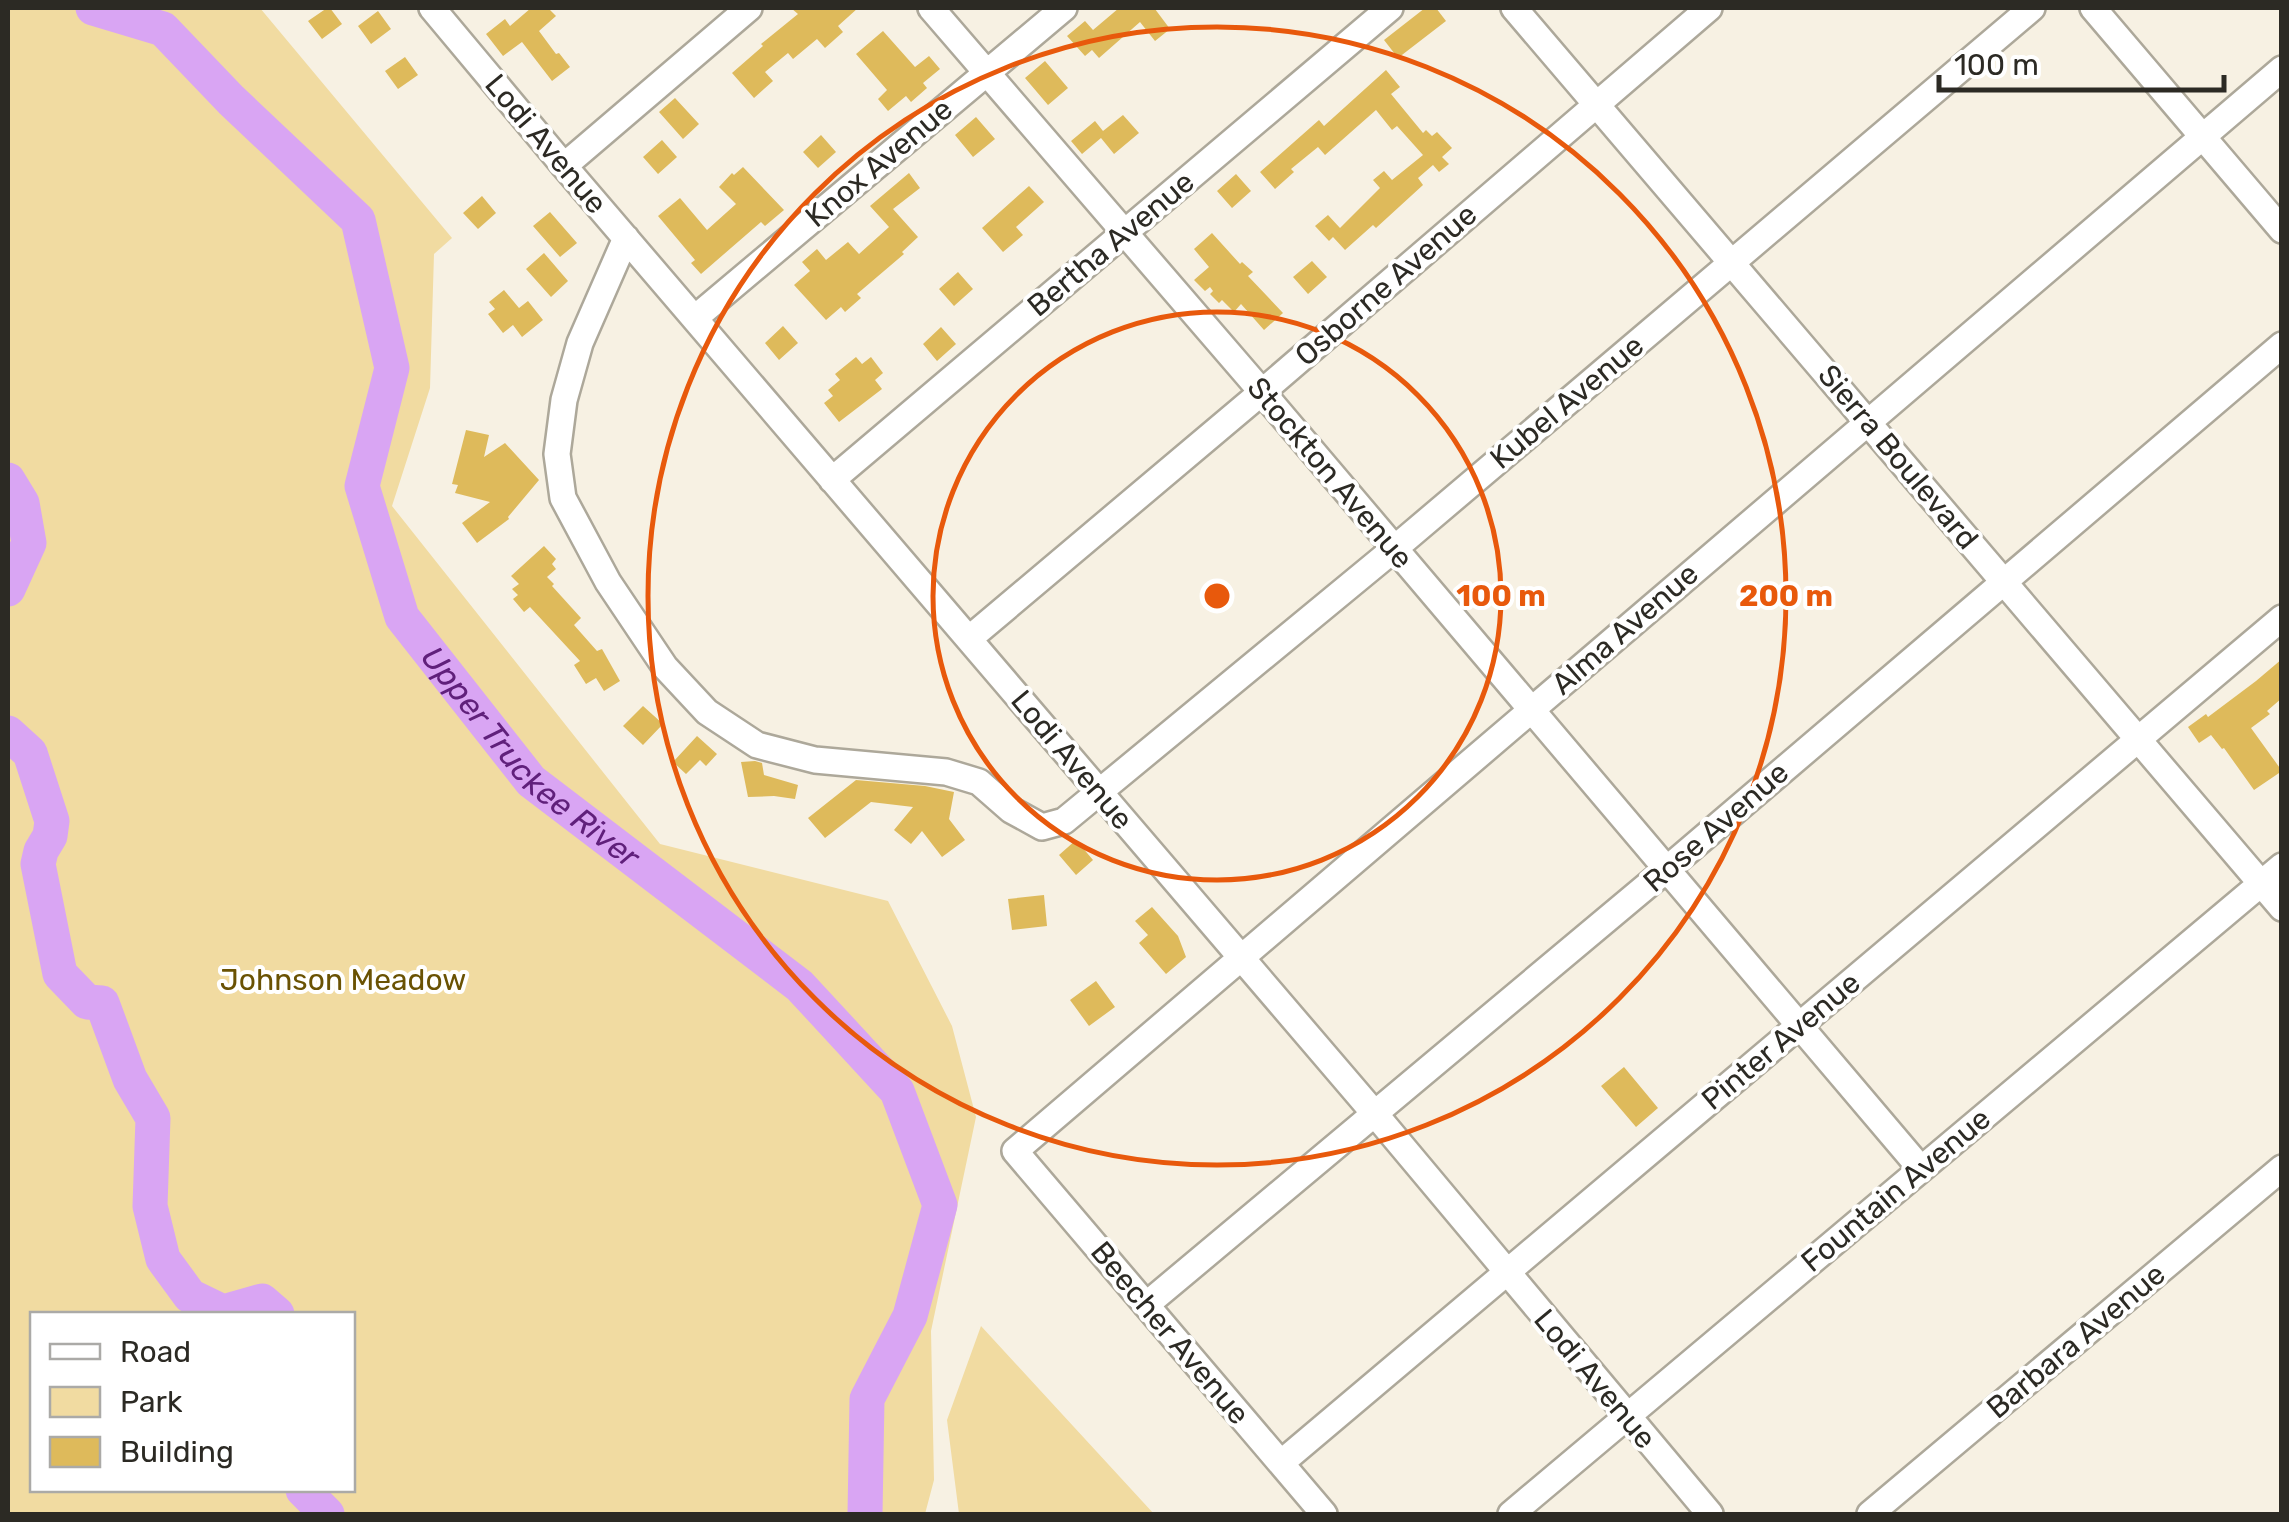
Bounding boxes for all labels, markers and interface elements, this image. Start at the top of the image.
scale bar [1939,30,2224,92]
text: 100 m [1954,47,2039,83]
street label: Lodi Avenue [477,67,615,221]
street label: Knox Avenue [798,91,960,235]
street label: Bertha Avenue [1020,164,1202,324]
street label: Osborne Avenue [1288,196,1484,374]
street label: Kubel Avenue [1483,327,1651,477]
street label: Sierra Boulevard [1810,357,1986,557]
street label: Stockton Avenue [1240,370,1420,576]
street label: Alma Avenue [1544,556,1706,702]
centre of rings [1199,578,1235,614]
text: 100 m [1456,578,1546,614]
text: 200 m [1739,578,1833,614]
water label: Upper Truckee River [413,639,649,877]
street label: Lodi Avenue [1003,683,1141,837]
street label: Rose Avenue [1636,754,1796,900]
park label: Johnson Meadow [220,962,466,998]
street label: Pinter Avenue [1695,964,1867,1118]
street label: Fountain Avenue [1794,1100,1998,1280]
street label: Beecher Avenue [1083,1234,1257,1432]
street label: Barbara Avenue [1979,1256,2173,1426]
street label: Lodi Avenue [1526,1302,1664,1456]
legend [30,1312,355,1492]
text: Road [120,1334,191,1370]
text: Park [120,1384,183,1420]
text: Building [120,1434,234,1470]

